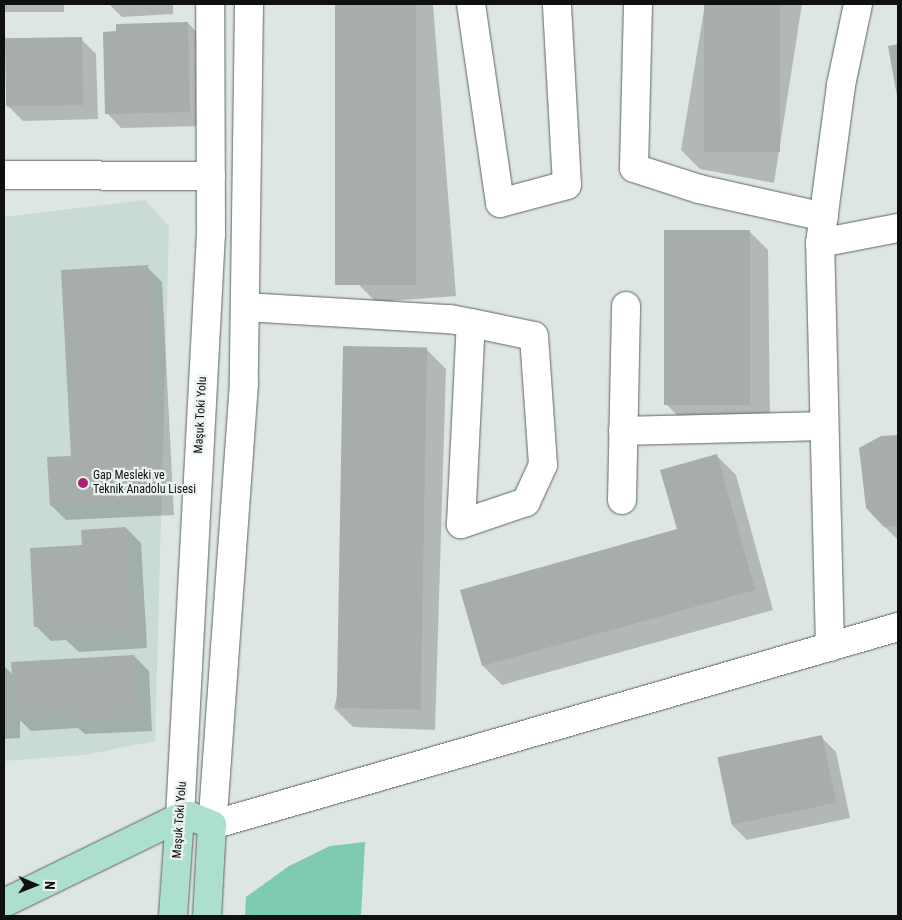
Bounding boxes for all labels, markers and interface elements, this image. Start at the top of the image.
street label: Maşuk Toki Yolu [192,376,210,454]
place label: Gap Mesleki ve Teknik Anadolu Lisesi [93,469,196,497]
marker: Gap Mesleki ve Teknik Anadolu Lisesi [77,477,89,489]
street label: Maşuk Toki Yolu [170,781,190,859]
north arrow [10,860,60,910]
text: N [42,881,58,890]

